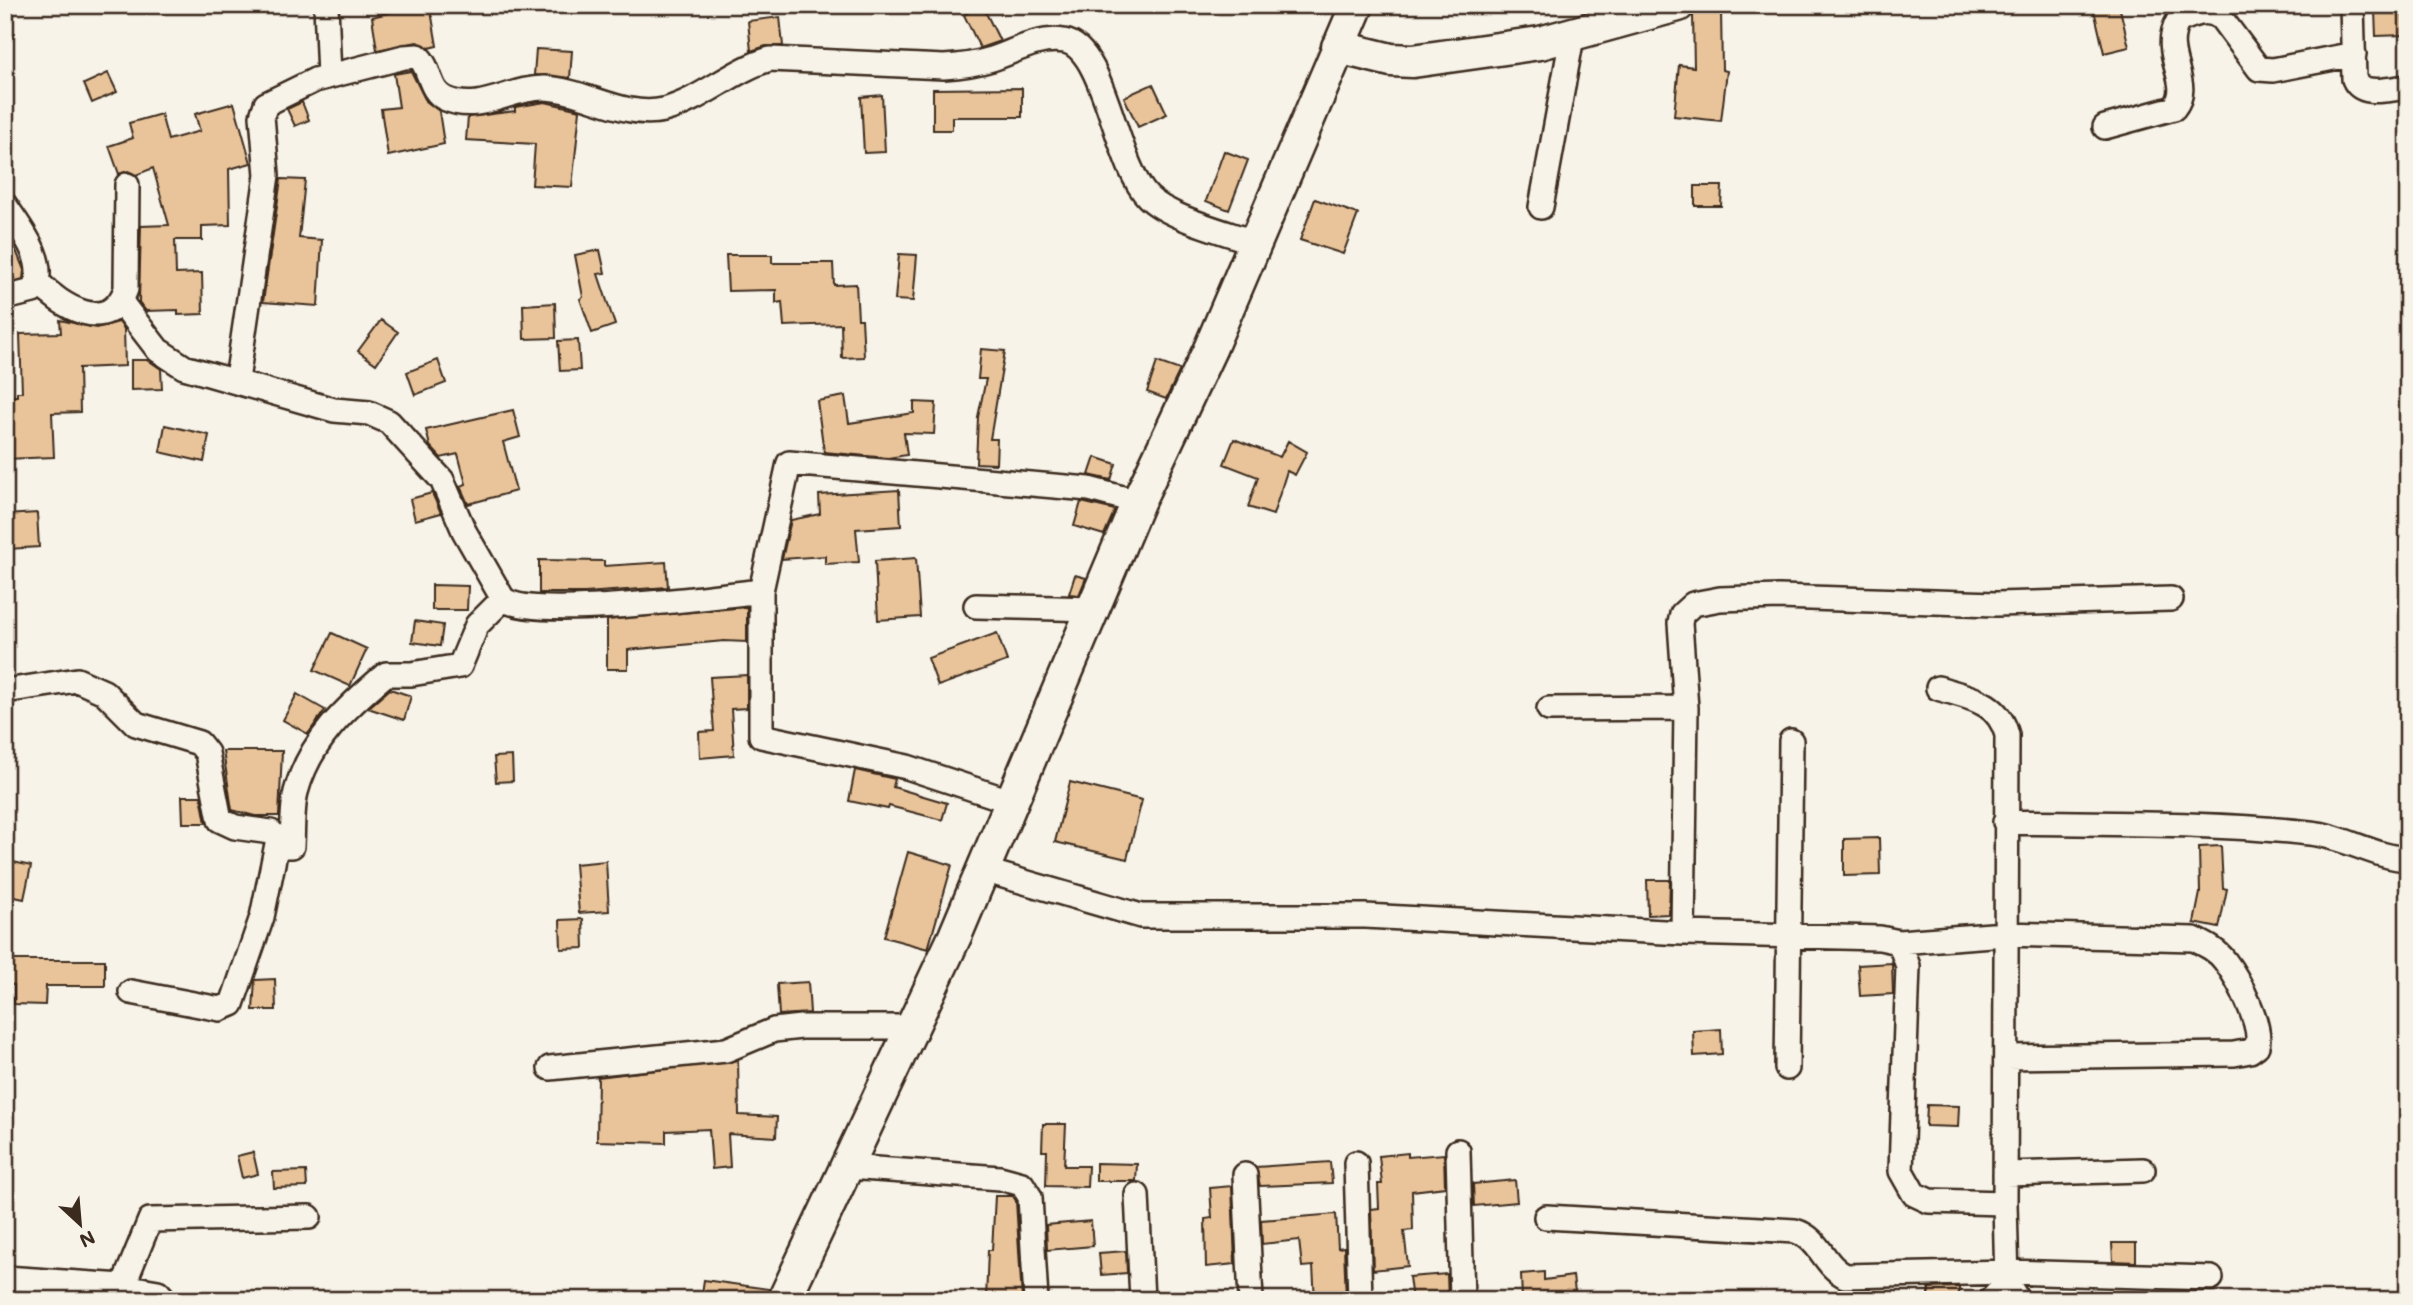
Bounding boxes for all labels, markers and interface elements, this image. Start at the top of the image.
north arrow [46,1190,116,1260]
text: N [76,1225,100,1254]

